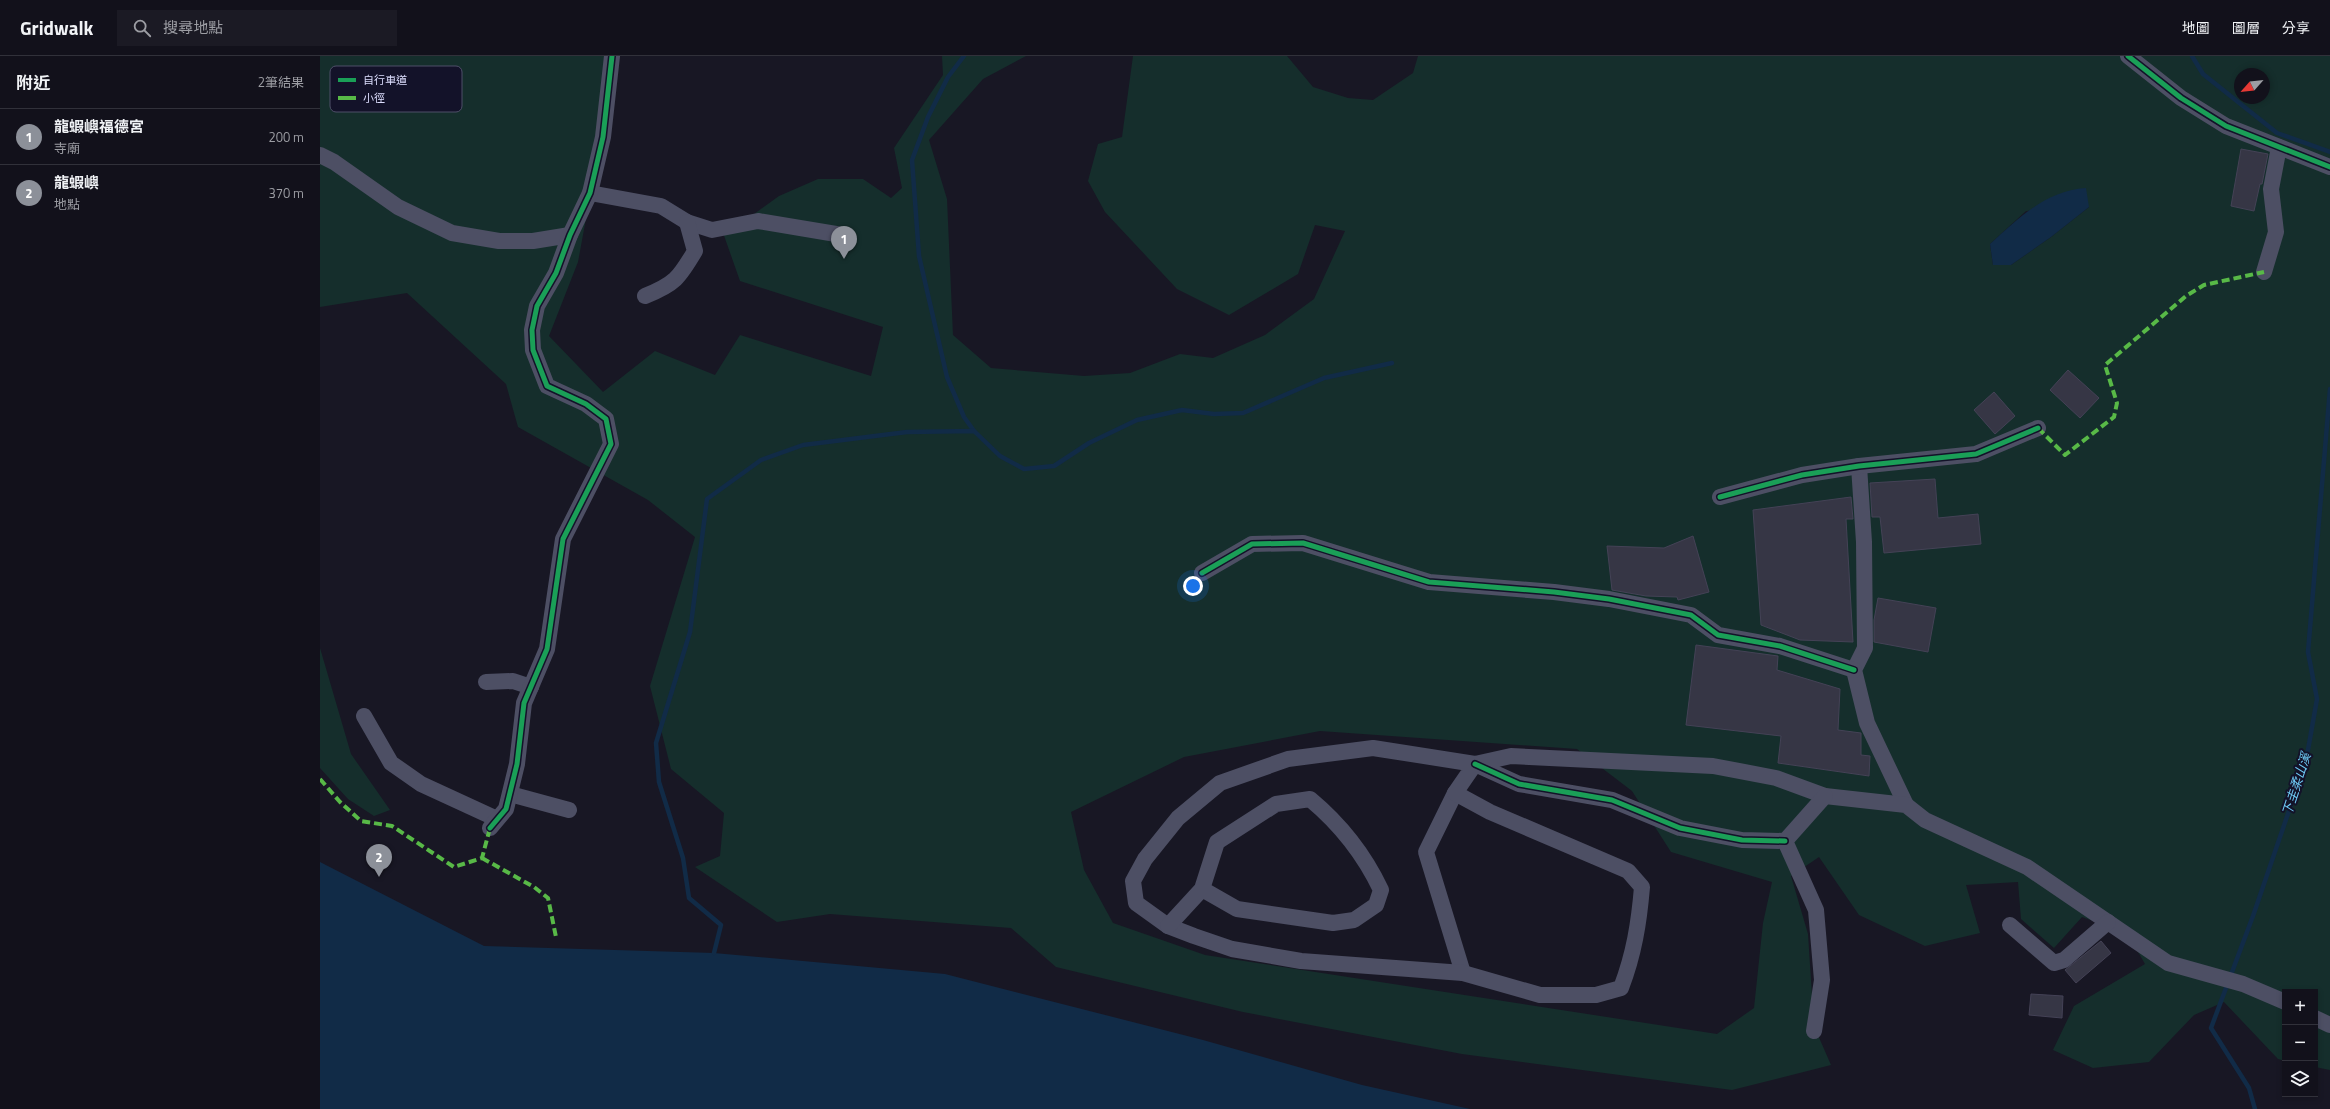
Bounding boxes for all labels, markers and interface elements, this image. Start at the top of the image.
search box [117,10,397,46]
text: Gridwalk [20,13,93,42]
text: 搜尋地點 [163,16,223,39]
icon: search [131,17,153,39]
text: 地圖 [2182,17,2210,38]
text: 圖層 [2232,17,2260,38]
text: 分享 [2282,17,2310,38]
legend [330,66,462,112]
north arrow [2234,68,2270,104]
text: 附近 [16,70,50,96]
text: 2筆結果 [258,72,304,92]
text: 自行車道 [363,72,407,88]
text: 小徑 [363,90,385,106]
text: 龍蝦嶼福德宮 [54,115,144,138]
text: 1 [25,127,33,147]
text: 200 m [268,127,304,147]
text: 寺廟 [54,138,80,158]
text: 龍蝦嶼 [54,171,99,194]
text: 2 [25,183,33,203]
text: 370 m [268,183,304,203]
text: 地點 [54,194,80,214]
pin: 1 [831,226,857,259]
your location [1183,576,1203,596]
water label: 下圭柔山溪 [2276,748,2316,818]
pin: 2 [366,844,392,877]
map controls [2282,989,2318,1097]
button: + [2282,989,2318,1025]
button: − [2282,1025,2318,1061]
button: layers [2282,1061,2318,1097]

